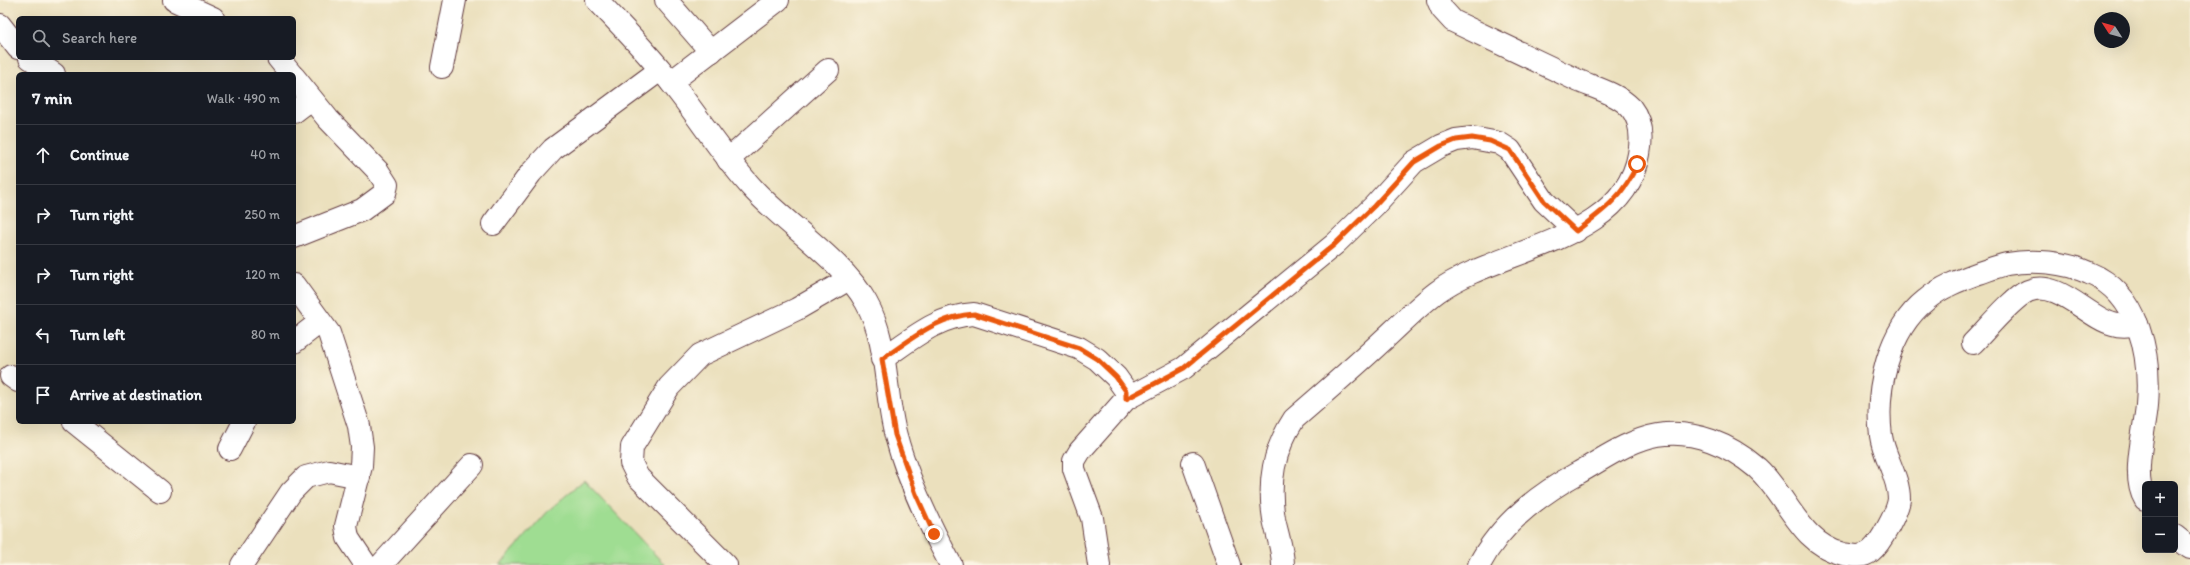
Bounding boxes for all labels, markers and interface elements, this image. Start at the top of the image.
north arrow [2094,12,2130,48]
search box [16,16,296,60]
icon: search [30,27,52,49]
text: Search here [62,29,137,47]
text: 7 min [32,88,72,108]
text: Walk · 490 m [207,91,280,106]
icon: ahead [32,144,54,166]
text: Continue [70,146,129,164]
text: 40 m [250,147,280,162]
route start [1628,155,1646,173]
icon: right [32,204,54,226]
text: Turn right [70,206,134,224]
text: 250 m [244,207,280,222]
icon: right [32,264,54,286]
text: Turn right [70,266,134,284]
text: 120 m [245,267,280,282]
icon: left [32,324,54,346]
text: Turn left [70,326,125,344]
text: 80 m [251,327,280,342]
icon: arrive [32,384,54,406]
text: Arrive at destination [70,386,202,404]
map controls [2142,481,2178,553]
button: + [2142,481,2178,517]
button: − [2142,517,2178,553]
route end [925,525,943,543]

